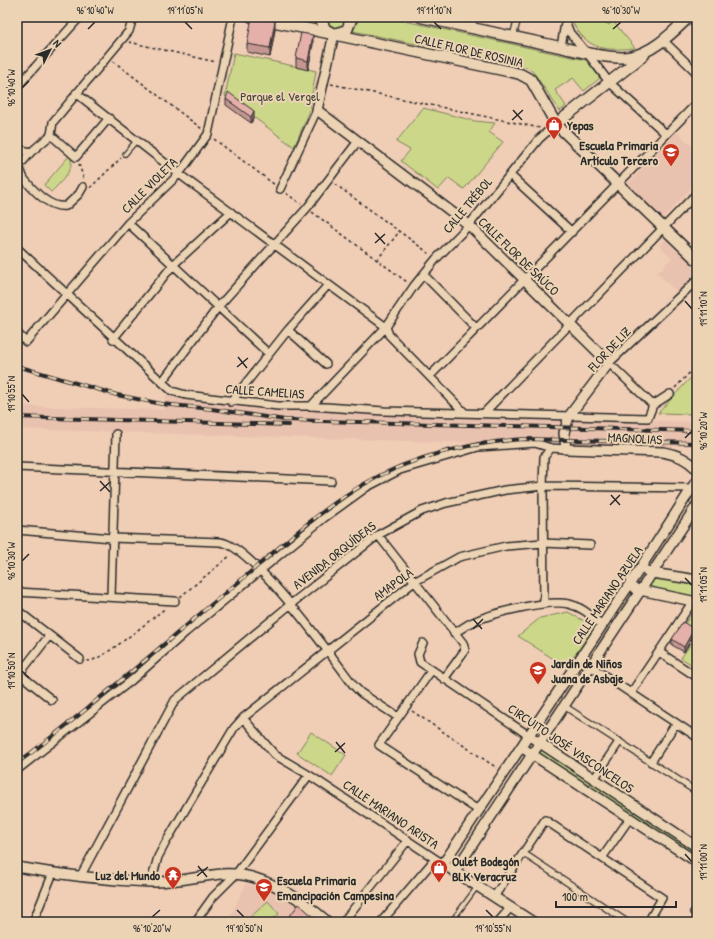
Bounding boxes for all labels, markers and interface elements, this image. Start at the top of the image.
text: 96°10'40"W [76,4,114,17]
text: 19°11'05"N [167,4,203,17]
text: 19°11'10"N [417,4,451,17]
text: 96°10'30"W [602,4,641,17]
street label: CALLE FLOR DE ROSINIA [413,29,526,71]
north arrow [30,30,70,70]
text: N [50,36,65,50]
text: 96°10'40"W [5,69,18,107]
park label: Parque el Vergel [240,87,320,105]
shop icon: Yepas [544,115,564,140]
place label: Yepas [567,116,594,135]
place label: Escuela Primaria Artículo Tercero [579,136,659,169]
school or university icon: Escuela Primaria Artículo Tercero [661,142,681,167]
street label: CALLE VIOLETA [117,153,181,217]
street label: CALLE TRÉBOL [438,173,496,237]
street label: CALLE FLOR DE SAÚCO [474,213,564,299]
text: 19°11'10"N [697,292,710,326]
street label: FLOR DE LIZ [583,322,635,376]
text: 19°10'55"N [5,376,18,412]
street label: CALLE CAMELIAS [225,379,305,403]
text: 96°10'20"W [697,411,710,450]
street label: MAGNOLIAS [607,428,663,448]
street label: AVENIDA ORQUÍDEAS [289,517,379,593]
text: 96°10'30"W [5,541,18,580]
street label: CALLE MARIANO AZUELA [567,542,647,648]
street label: AMAPOLA [369,563,417,605]
text: 19°11'05"N [697,567,710,603]
text: 19°10'50"N [5,653,18,689]
place label: Jardin de Niños Juana de Asbaje [551,654,624,687]
school or university icon: Jardin de Niños Juana de Asbaje [528,660,548,685]
street label: CIRCUITO JOSÉ VASCONCELOS [505,699,638,797]
street label: CALLE MARIANO ARISTA [340,775,443,853]
text: 19°11'00"N [697,844,710,880]
place label: Oulet Bodegón BLK Veracruz [452,852,520,885]
shop icon: Oulet Bodegón BLK Veracruz [429,858,449,883]
temple icon: Luz del Mundo [163,865,183,890]
place label: Luz del Mundo [96,866,161,884]
place label: Escuela Primaria Emancipación Campesina [277,871,395,905]
school or university icon: Escuela Primaria Emancipación Campesina [254,877,274,902]
scale bar [556,883,676,909]
text: 100 m [562,888,588,905]
text: 96°10'20"W [133,922,172,935]
text: 19°10'50"N [226,922,262,935]
text: 19°10'55"N [475,922,511,935]

